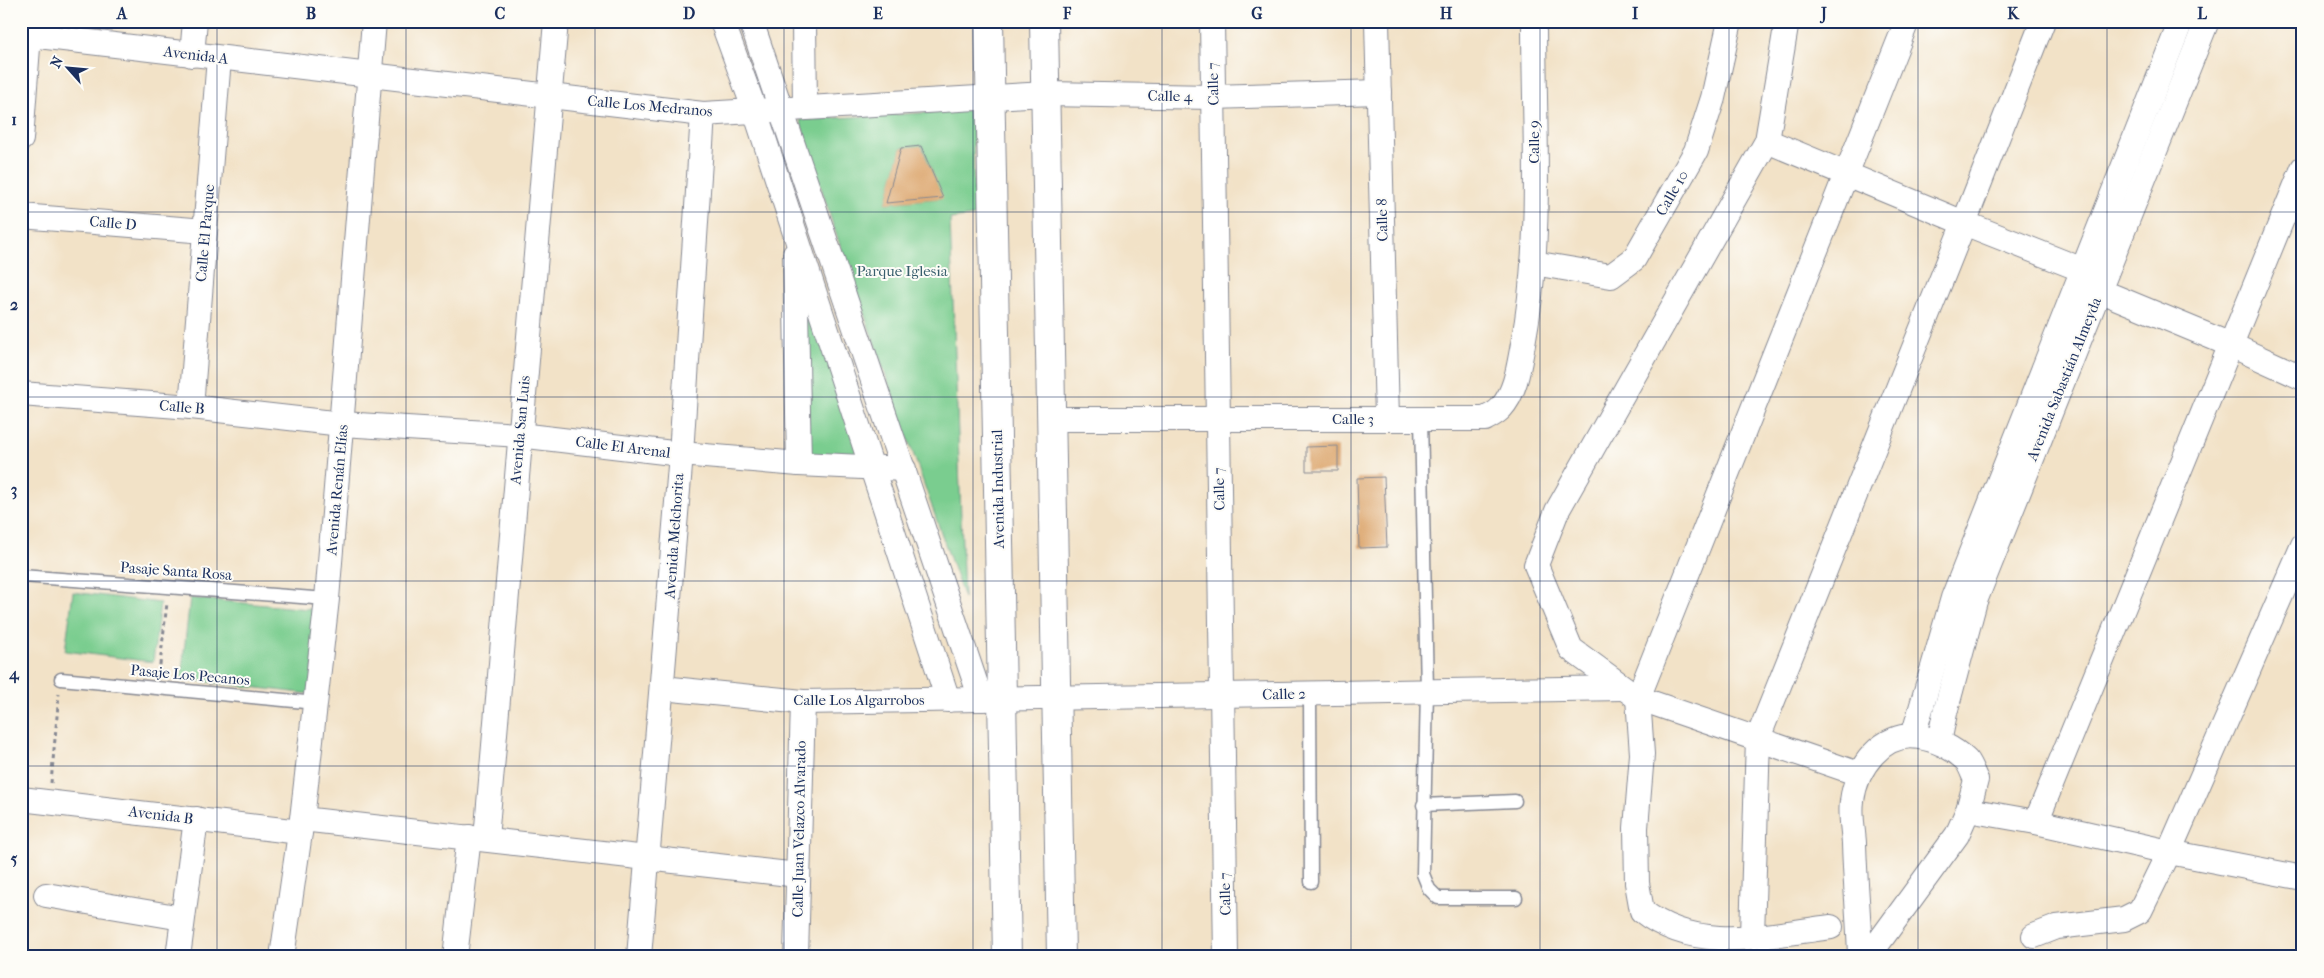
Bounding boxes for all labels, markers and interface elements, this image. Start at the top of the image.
text: A [116,4,128,23]
text: B [306,4,316,23]
text: C [495,4,506,23]
text: D [683,4,695,23]
text: E [873,4,883,23]
text: F [1062,4,1072,23]
text: G [1251,4,1263,23]
text: H [1440,4,1453,23]
text: I [1632,4,1639,23]
text: J [1819,4,1827,24]
text: K [2007,4,2020,23]
text: L [2197,4,2207,23]
north arrow [42,42,92,92]
street label: Avenida A [162,42,230,68]
text: N [47,53,67,71]
street label: Calle 7 [1204,62,1222,106]
street label: Calle 4 [1147,87,1194,105]
street label: Calle Los Medranos [587,92,714,120]
text: 1 [11,110,17,129]
street label: Calle 9 [1525,120,1543,164]
street label: Calle 10 [1652,167,1692,219]
street label: Calle El Parque [192,183,218,283]
street label: Calle 8 [1373,198,1391,242]
street label: Calle D [89,212,137,234]
park label: Parque Iglesia [856,262,949,280]
street label: Avenida Sabastián Almeyda [2022,293,2106,464]
text: 2 [10,295,18,314]
street label: Avenida San Luis [506,374,534,486]
street label: Calle B [158,396,206,418]
street label: Calle 3 [1332,410,1374,428]
street label: Avenida Renán Elías [322,423,352,557]
street label: Avenida Industrial [988,429,1008,550]
street label: Calle El Arenal [574,432,672,462]
street label: Calle 7 [1210,467,1228,511]
street label: Avenida Melchorita [661,472,687,600]
text: 3 [11,480,17,500]
street label: Pasaje Santa Rosa [119,558,234,584]
street label: Pasaje Los Pecanos [130,661,251,689]
text: 4 [8,664,20,684]
street label: Calle 2 [1262,685,1306,703]
street label: Calle Los Algarrobos [793,691,925,709]
street label: Calle Juan Velazco Alvarado [788,740,810,918]
street label: Avenida B [127,802,194,828]
text: 5 [11,849,18,868]
street label: Calle 7 [1216,872,1234,916]

